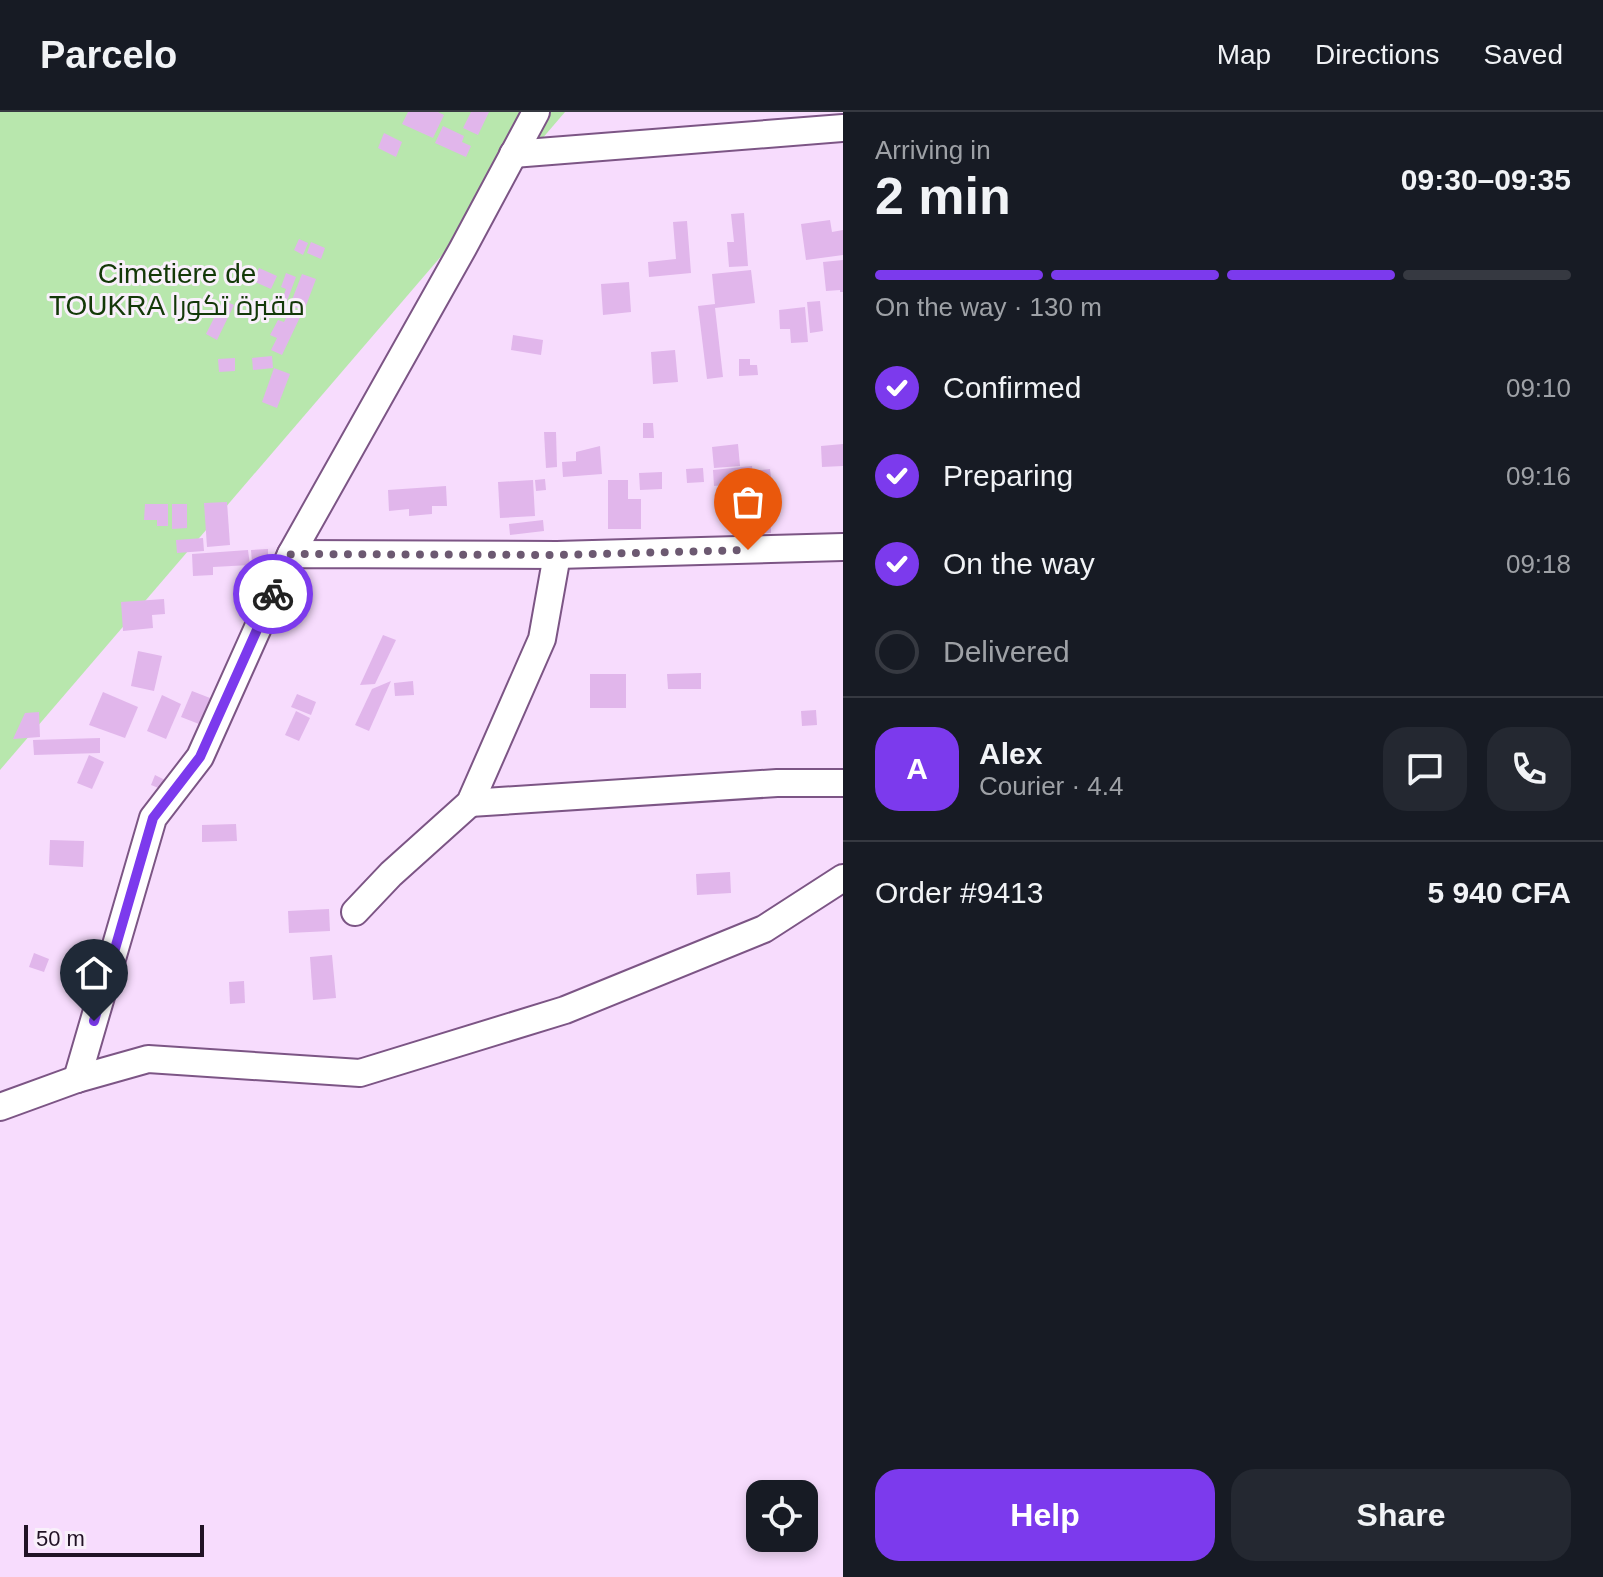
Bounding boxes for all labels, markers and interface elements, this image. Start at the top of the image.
text: Parcelo [40,34,177,76]
text: Map [1217,39,1271,70]
text: Directions [1315,39,1440,70]
text: Saved [1484,39,1563,70]
text: Arriving in [875,135,991,165]
text: 09:30–09:35 [1401,163,1571,196]
text: 2 min [875,167,1011,225]
park label: Cimetiere de TOUKRA مقبرة تكورا [49,258,305,321]
text: On the way · 130 m [875,292,1102,322]
icon: check [875,366,919,410]
text: Confirmed [943,371,1081,404]
text: 09:10 [1506,373,1571,403]
icon: check [875,454,919,498]
text: Preparing [943,459,1073,492]
text: 09:16 [1506,461,1571,491]
pin [714,468,782,550]
icon: bag [726,480,770,524]
icon: check [875,542,919,586]
text: On the way [943,547,1095,580]
text: 09:18 [1506,549,1571,579]
courier [233,554,313,634]
icon: bike [251,572,295,616]
text: Delivered [943,635,1070,668]
button: chat [1383,727,1467,811]
button: phone [1487,727,1571,811]
text: Alex [979,737,1042,770]
text: A [906,752,928,785]
text: Courier · 4.4 [979,771,1124,801]
text: Order #9413 [875,876,1043,909]
text: 5 940 CFA [1428,876,1571,909]
pin [60,939,128,1021]
icon: home [72,951,116,995]
button: Help [875,1469,1215,1561]
button: Share [1231,1469,1571,1561]
map controls [746,1480,818,1552]
button: locate [746,1480,818,1552]
scale bar [24,1521,204,1557]
text: 50 m [36,1526,85,1551]

